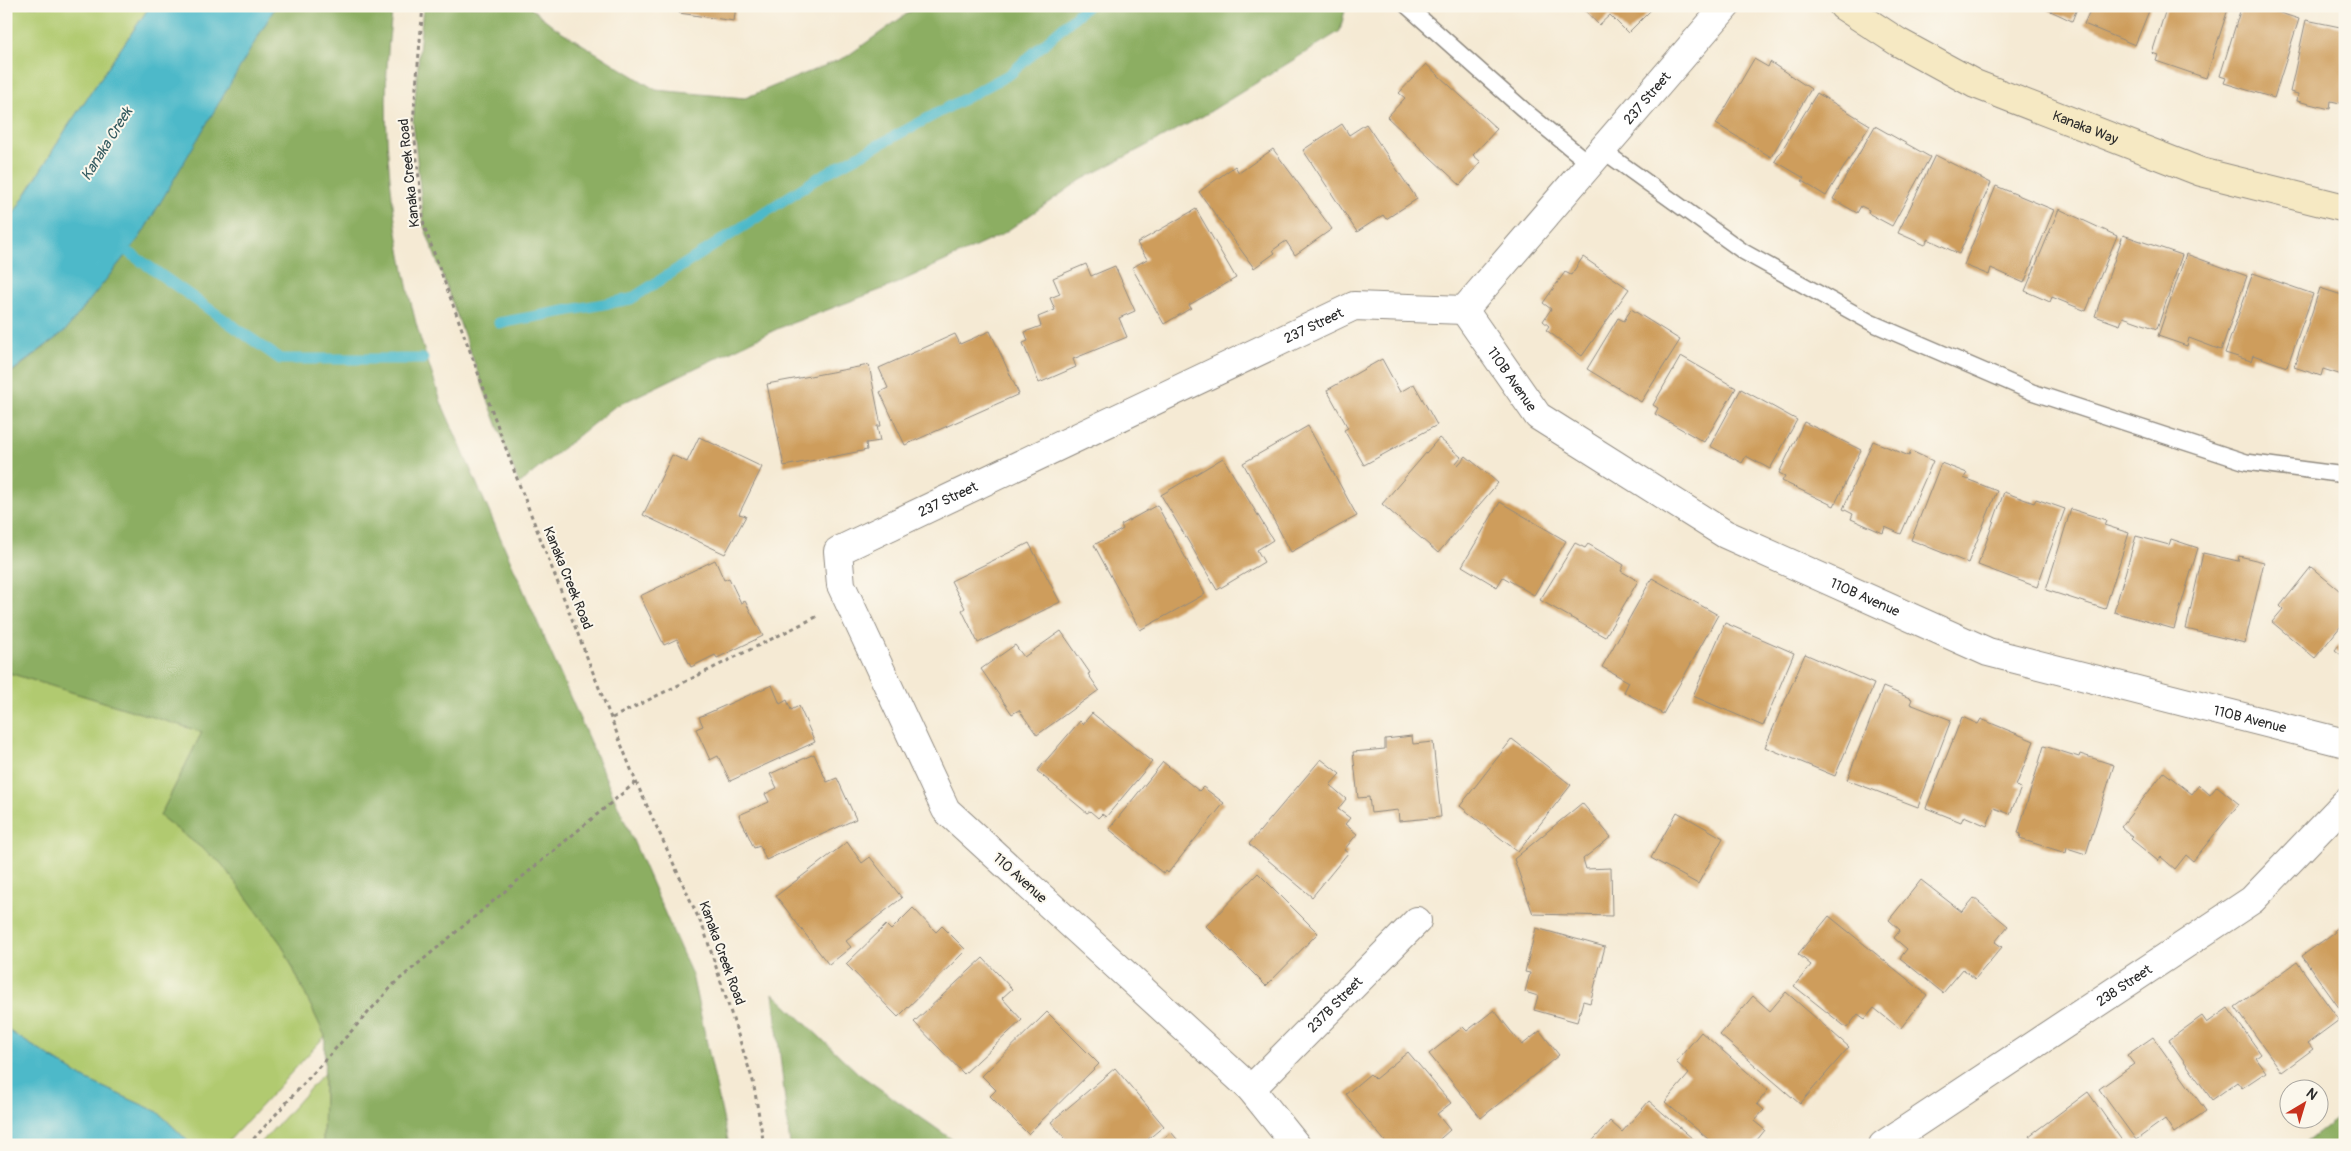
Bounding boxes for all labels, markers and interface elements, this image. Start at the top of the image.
street label: 237 Street [1620,68,1674,128]
water label: Kanaka Creek [77,102,138,184]
street label: Kanaka Way [2050,107,2121,147]
street label: Kanaka Creek Road [395,118,423,228]
street label: 237 Street [1281,304,1346,347]
street label: 110B Avenue [1484,343,1540,414]
street label: 237 Street [915,477,980,520]
street label: Kanaka Creek Road [540,524,596,632]
street label: 110B Avenue [1828,574,1903,620]
street label: 110B Avenue [2212,701,2288,736]
street label: 110 Avenue [990,849,1050,907]
street label: Kanaka Creek Road [695,899,749,1007]
street label: 238 Street [2093,960,2155,1010]
street label: 237B Street [1303,973,1366,1036]
north arrow [2278,1078,2328,1128]
text: N [2303,1085,2321,1104]

